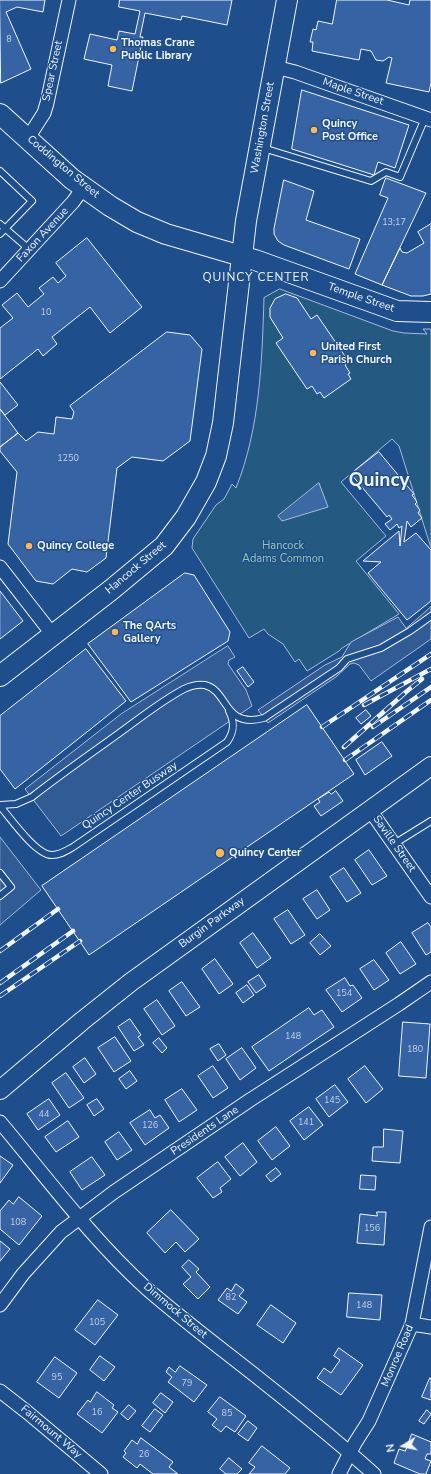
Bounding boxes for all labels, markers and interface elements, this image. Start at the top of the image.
house number: 8 [6,35,12,45]
place label: Thomas Crane Public Library [121,36,195,62]
street label: Spear Street [40,39,66,103]
marker: Thomas Crane Public Library [108,44,118,54]
street label: Maple Street [321,75,385,109]
street label: Washington Street [248,81,278,175]
place label: Quincy Post Office [322,117,378,143]
marker: Quincy Post Office [309,125,319,135]
street label: Coddington Street [24,133,102,201]
street label: Faxon Avenue [14,205,72,265]
house number: 13;17 [382,218,406,228]
district label: QUINCY CENTER [202,271,310,285]
street label: Temple Street [326,280,396,316]
house number: 10 [41,308,51,318]
place label: United First Parish Church [321,340,392,366]
marker: United First Parish Church [308,348,318,358]
house number: 1250 [57,454,79,464]
district label: Quincy [349,470,409,492]
place label: Quincy College [37,539,114,553]
street label: Hancock Street [103,539,169,597]
park label: Hancock Adams Common [242,539,324,565]
marker: Quincy College [24,541,34,551]
place label: The QArts Gallery [123,619,176,645]
marker: The QArts Gallery [110,627,120,637]
street label: Quincy Center Busway [80,759,180,833]
street label: Saville Street [370,813,418,875]
place label: Quincy Center [229,846,301,860]
marker: Quincy Center [214,847,226,859]
street label: Burgin Parkway [177,895,247,951]
house number: 154 [336,989,352,999]
house number: 148 [285,1032,301,1042]
house number: 180 [407,1045,423,1055]
house number: 145 [324,1096,340,1106]
street label: Presidents Lane [169,1103,241,1159]
house number: 44 [39,1110,49,1120]
house number: 141 [298,1118,314,1128]
house number: 126 [142,1121,158,1131]
house number: 108 [10,1218,26,1228]
house number: 156 [364,1224,380,1234]
street label: Dimmock Street [140,1281,210,1341]
house number: 82 [226,1293,236,1303]
house number: 148 [356,1301,372,1311]
house number: 105 [89,1318,105,1328]
street label: Monroe Road [379,1323,417,1389]
house number: 95 [52,1373,62,1383]
house number: 79 [182,1379,192,1389]
street label: Fairmount Way [18,1403,84,1461]
house number: 16 [92,1408,102,1418]
house number: 85 [222,1409,232,1419]
north arrow [383,1426,423,1466]
text: N [383,1443,399,1454]
house number: 26 [139,1450,149,1460]

